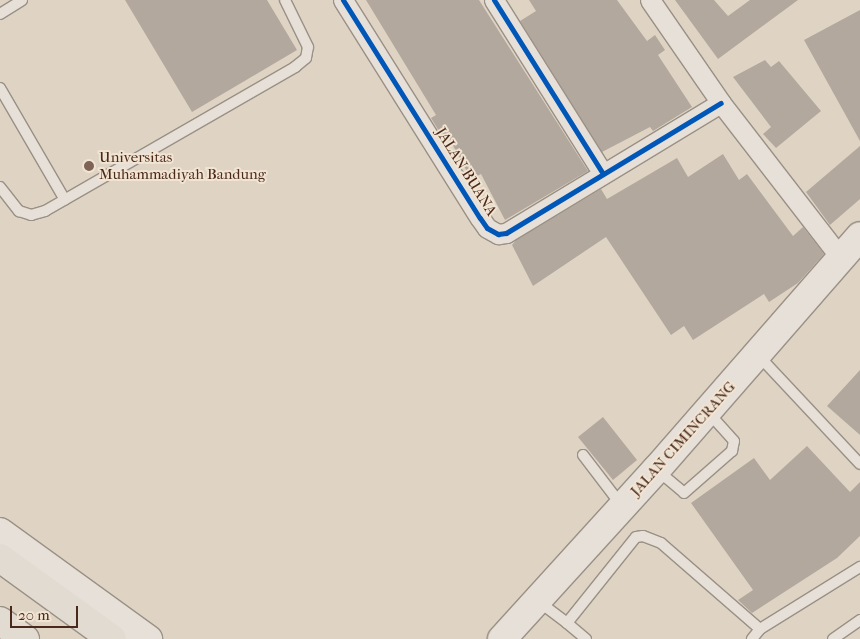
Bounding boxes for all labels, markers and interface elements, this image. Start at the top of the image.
street label: JALAN BUANA [432,125,500,219]
place label: Universitas Muhammadiyah Bandung [99,148,266,183]
marker: Universitas Muhammadiyah Bandung [83,160,95,172]
street label: JALAN CIMINCRANG [627,378,739,500]
scale bar [12,596,80,628]
text: 20 m [18,606,50,624]

